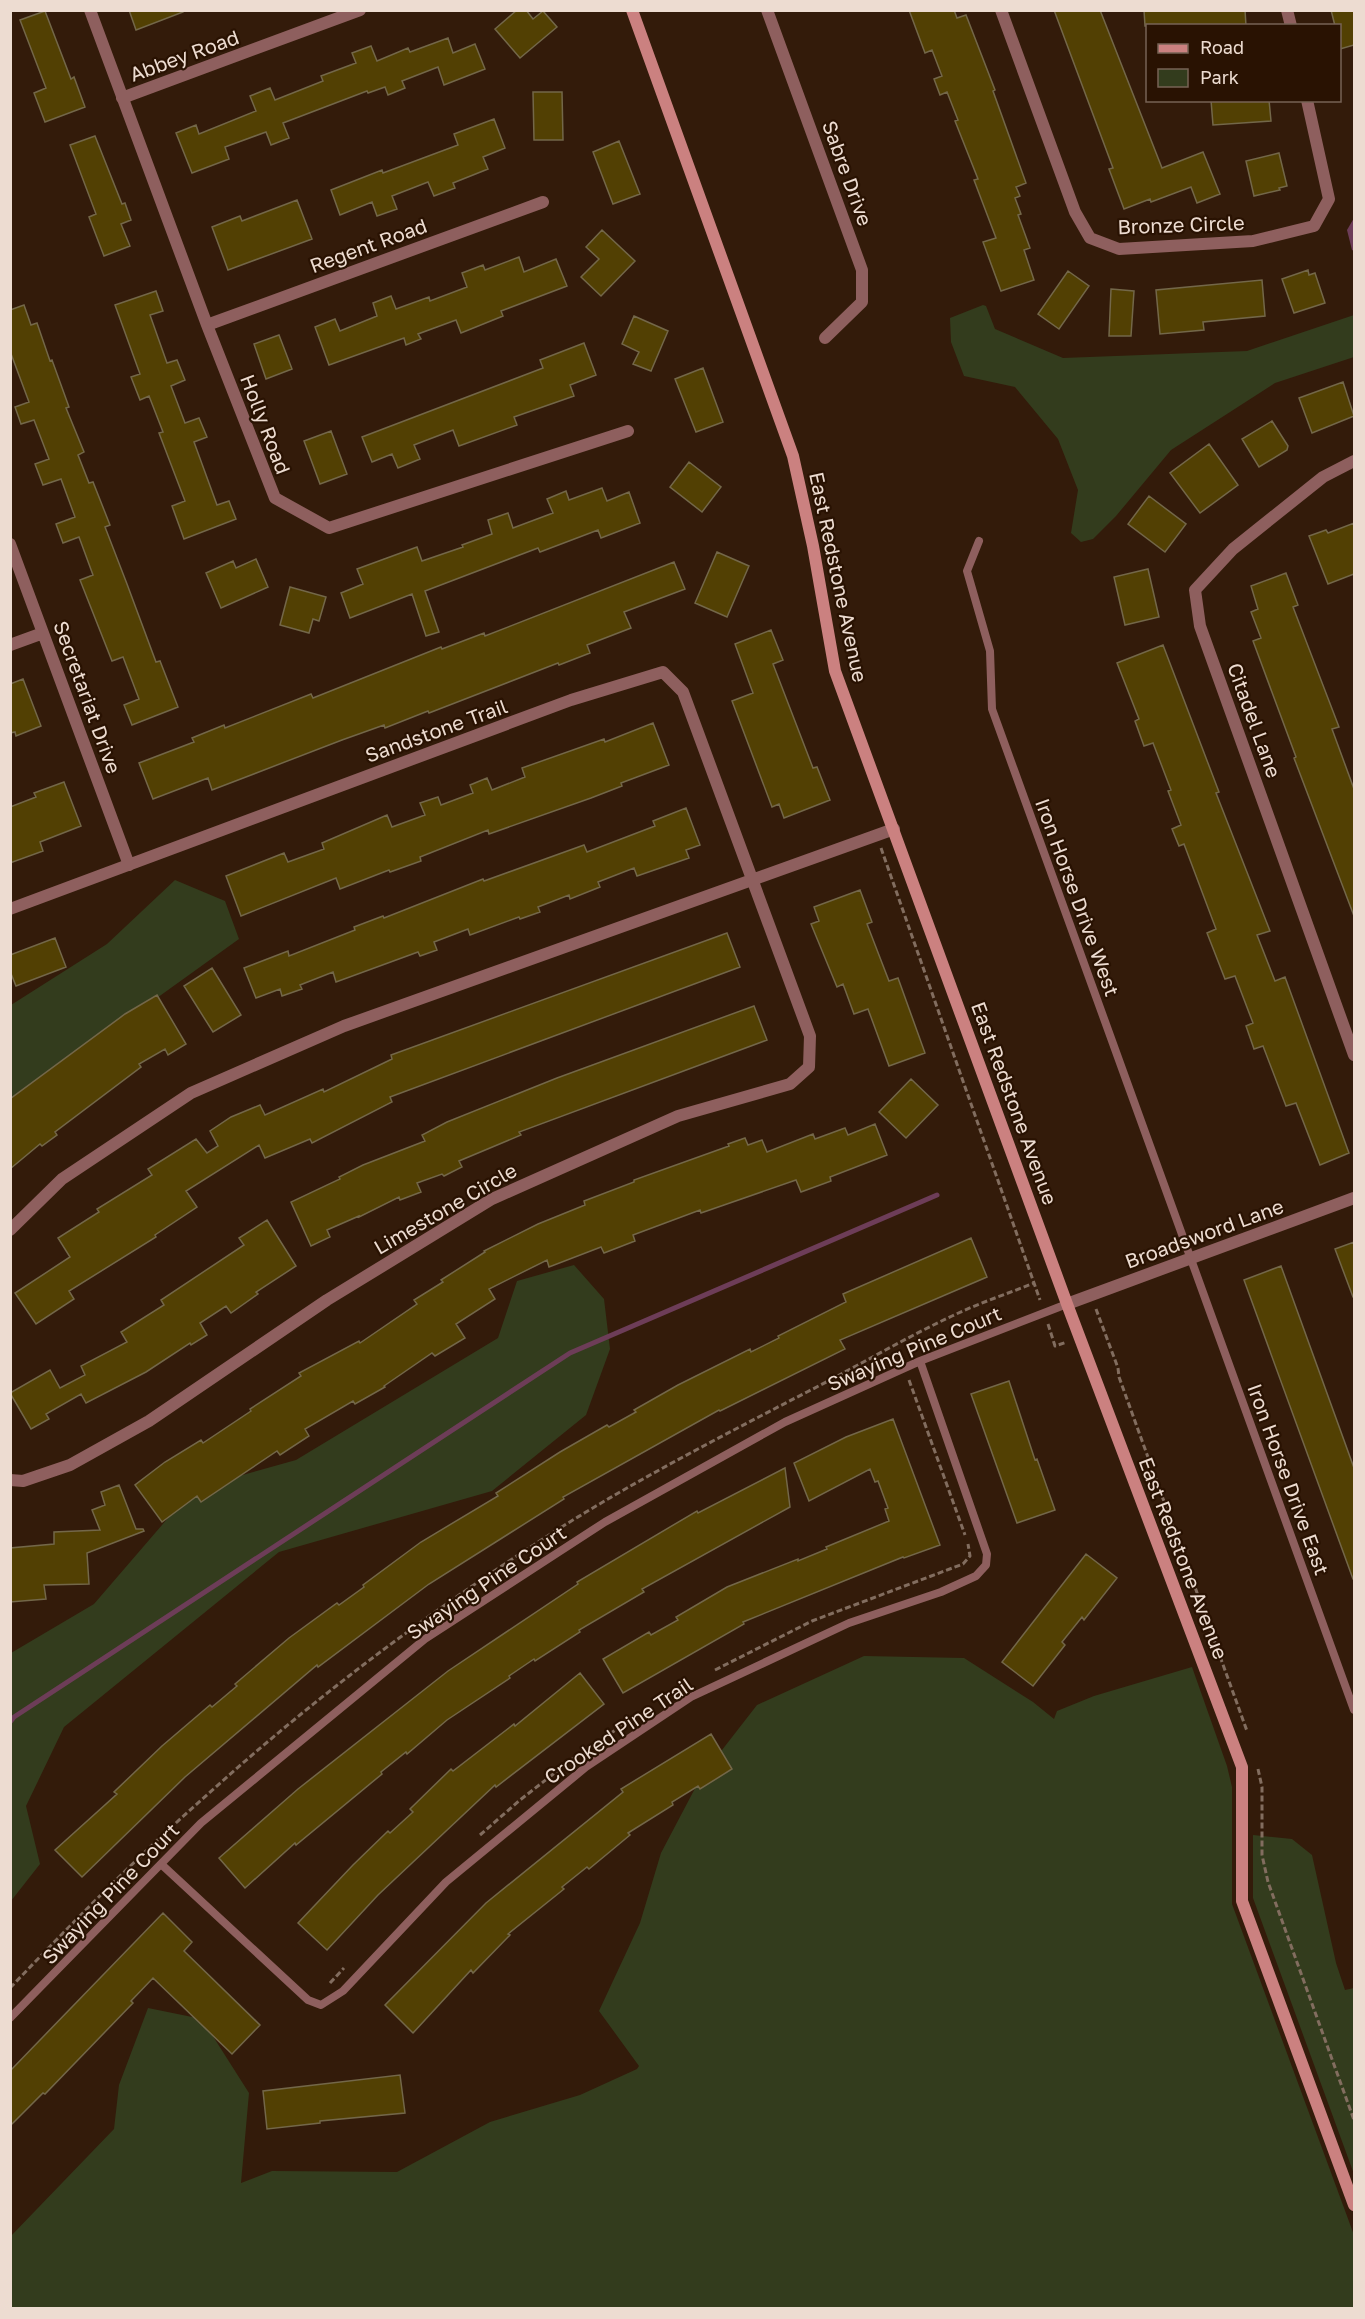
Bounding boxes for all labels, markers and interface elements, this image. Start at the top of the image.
street label: Abbey Road [126,24,242,86]
legend [1146,24,1341,102]
text: Road [1200,36,1244,58]
text: Park [1200,66,1239,88]
street label: Sabre Drive [818,117,878,229]
street label: Bronze Circle [1117,210,1245,238]
street label: Regent Road [306,213,430,277]
street label: Holly Road [236,371,296,477]
street label: East Redstone Avenue [805,470,873,684]
street label: Secretariat Drive [49,617,127,777]
street label: Citadel Lane [1223,659,1287,781]
street label: Sandstone Trail [362,693,510,767]
street label: Iron Horse Drive West [1031,795,1125,999]
street label: East Redstone Avenue [967,998,1063,1208]
street label: Limestone Circle [369,1157,521,1259]
street label: Broadsword Lane [1121,1193,1287,1273]
street label: Swaying Pine Court [823,1300,1005,1396]
street label: Iron Horse Drive East [1243,1380,1335,1578]
street label: East Redstone Avenue [1134,1454,1234,1662]
street label: Swaying Pine Court [402,1520,570,1644]
street label: Crooked Pine Trail [539,1672,697,1788]
street label: Swaying Pine Court [37,1818,183,1968]

